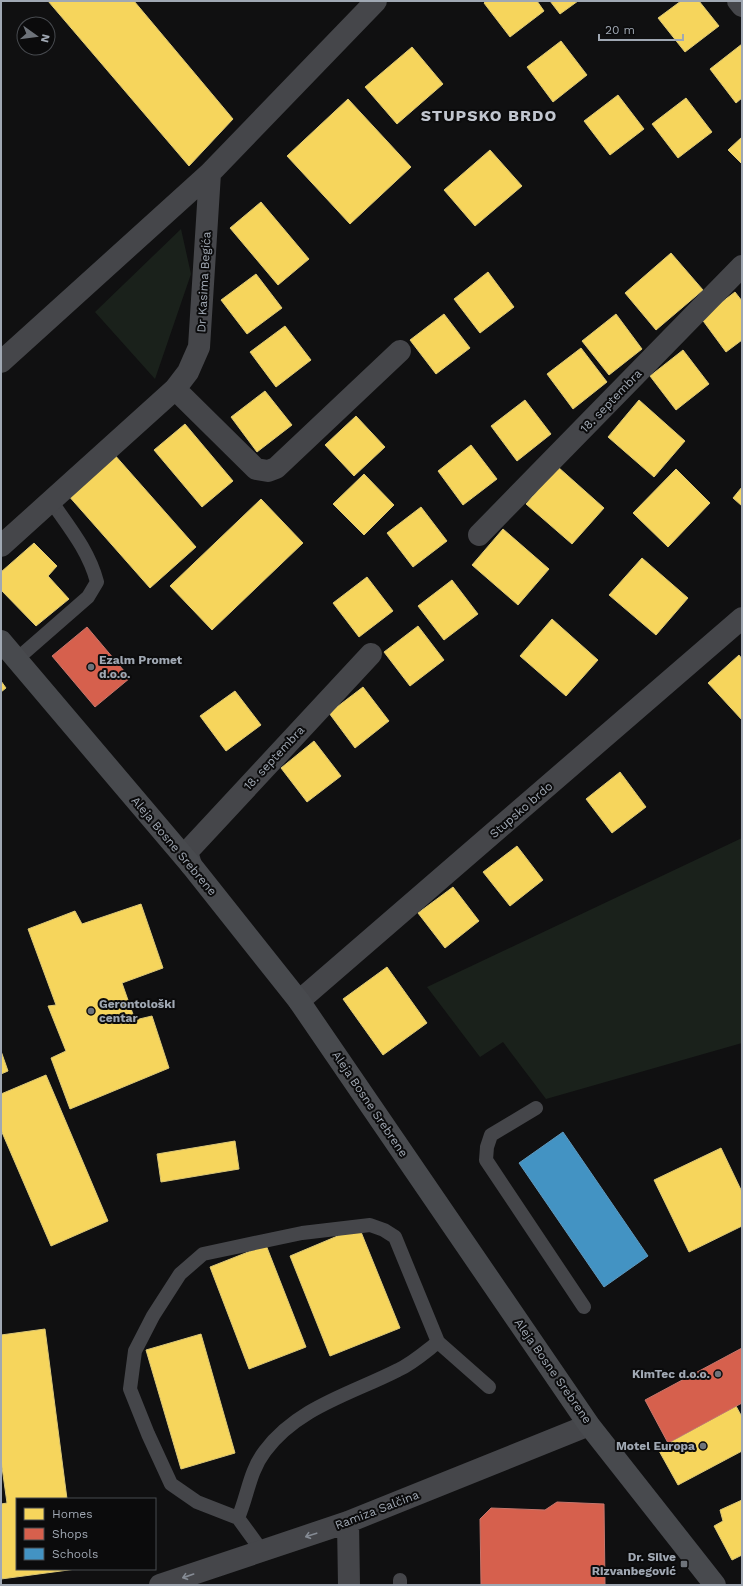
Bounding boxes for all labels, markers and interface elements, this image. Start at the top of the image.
north arrow [16,16,56,56]
scale bar [599,16,683,42]
text: 20 m [605,23,635,37]
text: N [38,33,53,44]
district label: STUPSKO BRDO [421,106,557,125]
street label: Dr Kasima Begića [194,231,214,333]
street label: 18. septembra [577,366,645,436]
place label: Ezalm Promet d.o.o. [99,653,183,681]
marker: Ezalm Promet d.o.o. [86,662,96,672]
street label: 18. septembra [241,723,307,793]
street label: Stupsko brdo [487,779,555,841]
street label: Aleja Bosne Srebrene [128,794,220,898]
place label: Gerontološki centar [99,997,175,1025]
marker: Gerontološki centar [86,1006,96,1016]
street label: Aleja Bosne Srebrene [329,1048,411,1160]
street label: Aleja Bosne Srebrene [511,1316,595,1426]
place label: KimTec d.o.o. [632,1367,710,1381]
marker: KimTec d.o.o. [713,1369,723,1379]
place label: Motel Europa [616,1439,695,1453]
marker: Motel Europa [698,1441,708,1451]
street label: Ramiza Salčina [333,1488,421,1532]
legend [16,1498,156,1570]
text: Homes [52,1507,93,1521]
text: Shops [52,1527,88,1541]
one-way arrow [305,1531,317,1539]
text: Schools [52,1547,98,1561]
place label: Dr. Silve Rizvanbegović [592,1550,676,1578]
marker: Dr. Silve Rizvanbegović [679,1559,689,1569]
one-way arrow [181,1573,194,1580]

